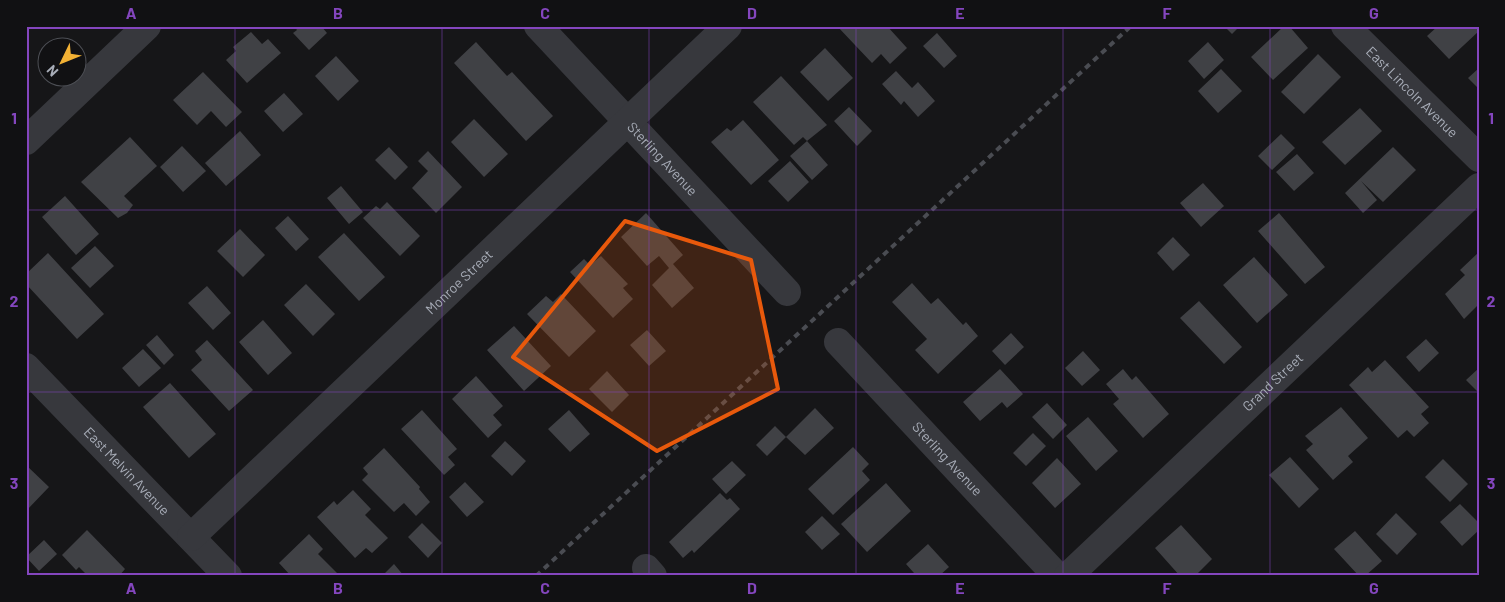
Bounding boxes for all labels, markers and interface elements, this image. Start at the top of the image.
text: A [126,3,137,22]
text: B [333,3,343,22]
text: C [540,3,550,22]
text: D [747,3,757,22]
text: E [955,3,965,22]
text: F [1163,3,1172,22]
text: G [1369,3,1379,22]
north arrow [38,38,88,88]
street label: East Lincoln Avenue [1363,43,1462,141]
text: N [43,62,62,80]
text: 1 [11,108,17,127]
text: 1 [1488,108,1494,127]
street label: Sterling Avenue [624,118,701,199]
street label: Monroe Street [422,246,496,318]
text: 2 [10,291,19,310]
text: 2 [1487,291,1496,310]
street label: Grand Street [1239,349,1306,414]
street label: Sterling Avenue [909,418,986,499]
street label: East Melvin Avenue [81,423,174,519]
text: 3 [10,473,18,492]
text: 3 [1487,473,1495,492]
text: A [126,578,137,597]
text: B [333,578,343,597]
text: C [540,578,550,597]
text: D [747,578,757,597]
text: E [955,578,965,597]
text: F [1163,578,1172,597]
text: G [1369,578,1379,597]

